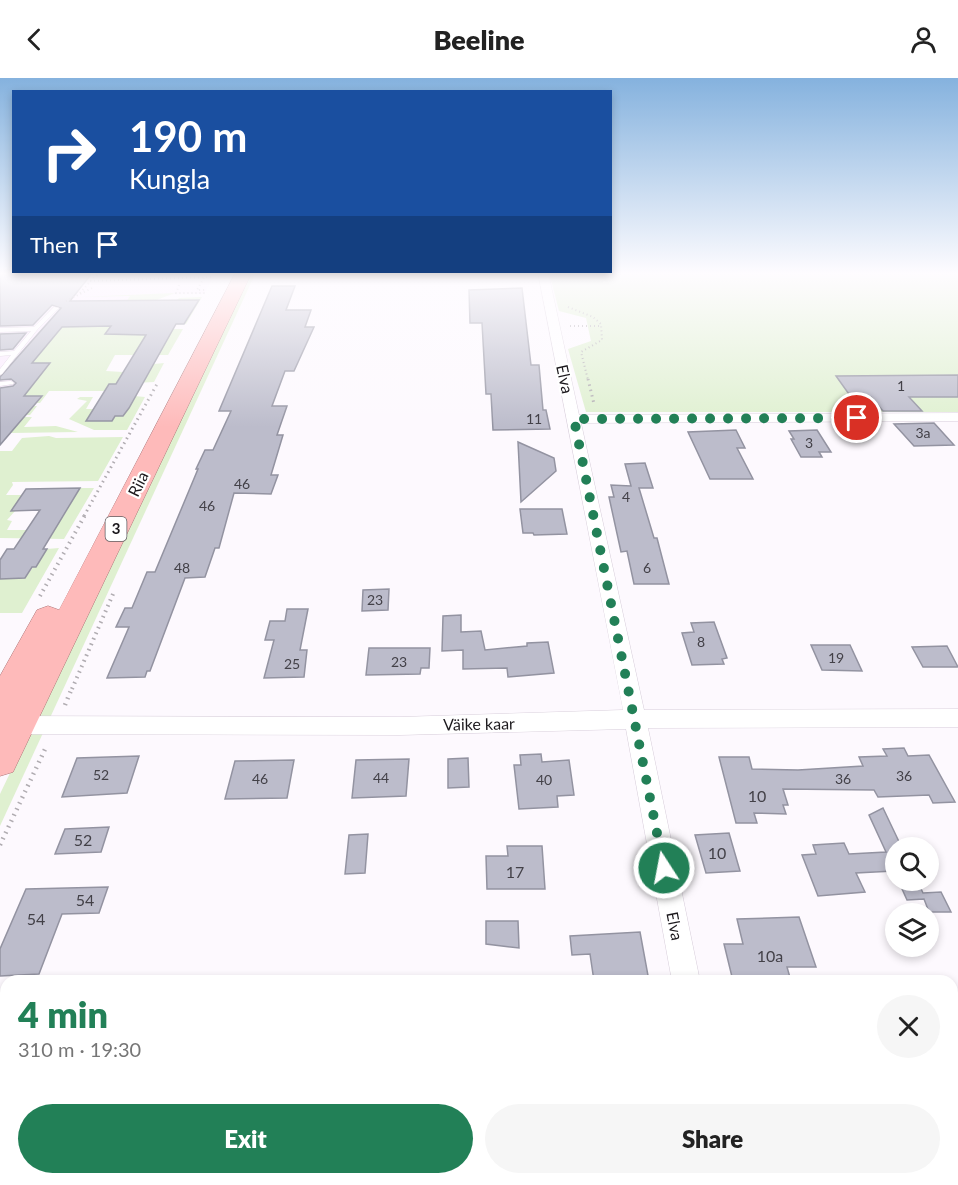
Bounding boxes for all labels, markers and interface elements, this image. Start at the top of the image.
icon: back [18,23,51,56]
text: Beeline [433,23,525,56]
icon: person [907,23,940,56]
text: 190 m [129,111,247,161]
icon: right [30,114,108,192]
text: Kungla [129,162,210,195]
icon: arrive [91,228,124,261]
text: Then [30,231,79,258]
street label: Elva [553,363,578,395]
house number: 1 [897,377,905,394]
pin [831,392,882,443]
icon: arrive [840,401,873,434]
house number: 11 [526,410,542,427]
house number: 3a [915,424,931,441]
house number: 3 [805,434,813,451]
street label: Riia [123,468,152,499]
house number: 46 [234,475,250,492]
house number: 4 [622,488,630,505]
house number: 46 [199,497,215,514]
road number: 3 [106,517,126,541]
house number: 48 [174,559,190,576]
house number: 6 [643,559,651,576]
house number: 23 [367,591,383,608]
house number: 8 [697,633,705,650]
house number: 19 [828,649,844,666]
house number: 23 [391,653,407,670]
house number: 25 [284,655,300,672]
street label: Väike kaar [443,713,515,734]
house number: 52 [93,766,109,783]
house number: 36 [896,767,912,784]
house number: 44 [373,769,389,786]
house number: 46 [252,770,268,787]
house number: 36 [835,770,851,787]
house number: 40 [536,771,552,788]
house number: 10 [748,786,766,805]
house number: 52 [74,830,92,849]
position arrow [632,836,696,900]
map controls [885,837,939,957]
button: search [885,837,939,891]
house number: 10 [708,843,726,862]
house number: 17 [506,862,524,881]
house number: 54 [76,890,94,909]
button: layers [885,903,939,957]
house number: 54 [27,909,45,928]
street label: Elva [663,910,688,942]
house number: 10a [757,946,783,965]
text: 4 min [18,992,108,1036]
button: close [877,995,940,1058]
text: 310 m · 19:30 [18,1037,141,1061]
button: Exit [18,1104,473,1173]
button: Share [485,1104,940,1173]

